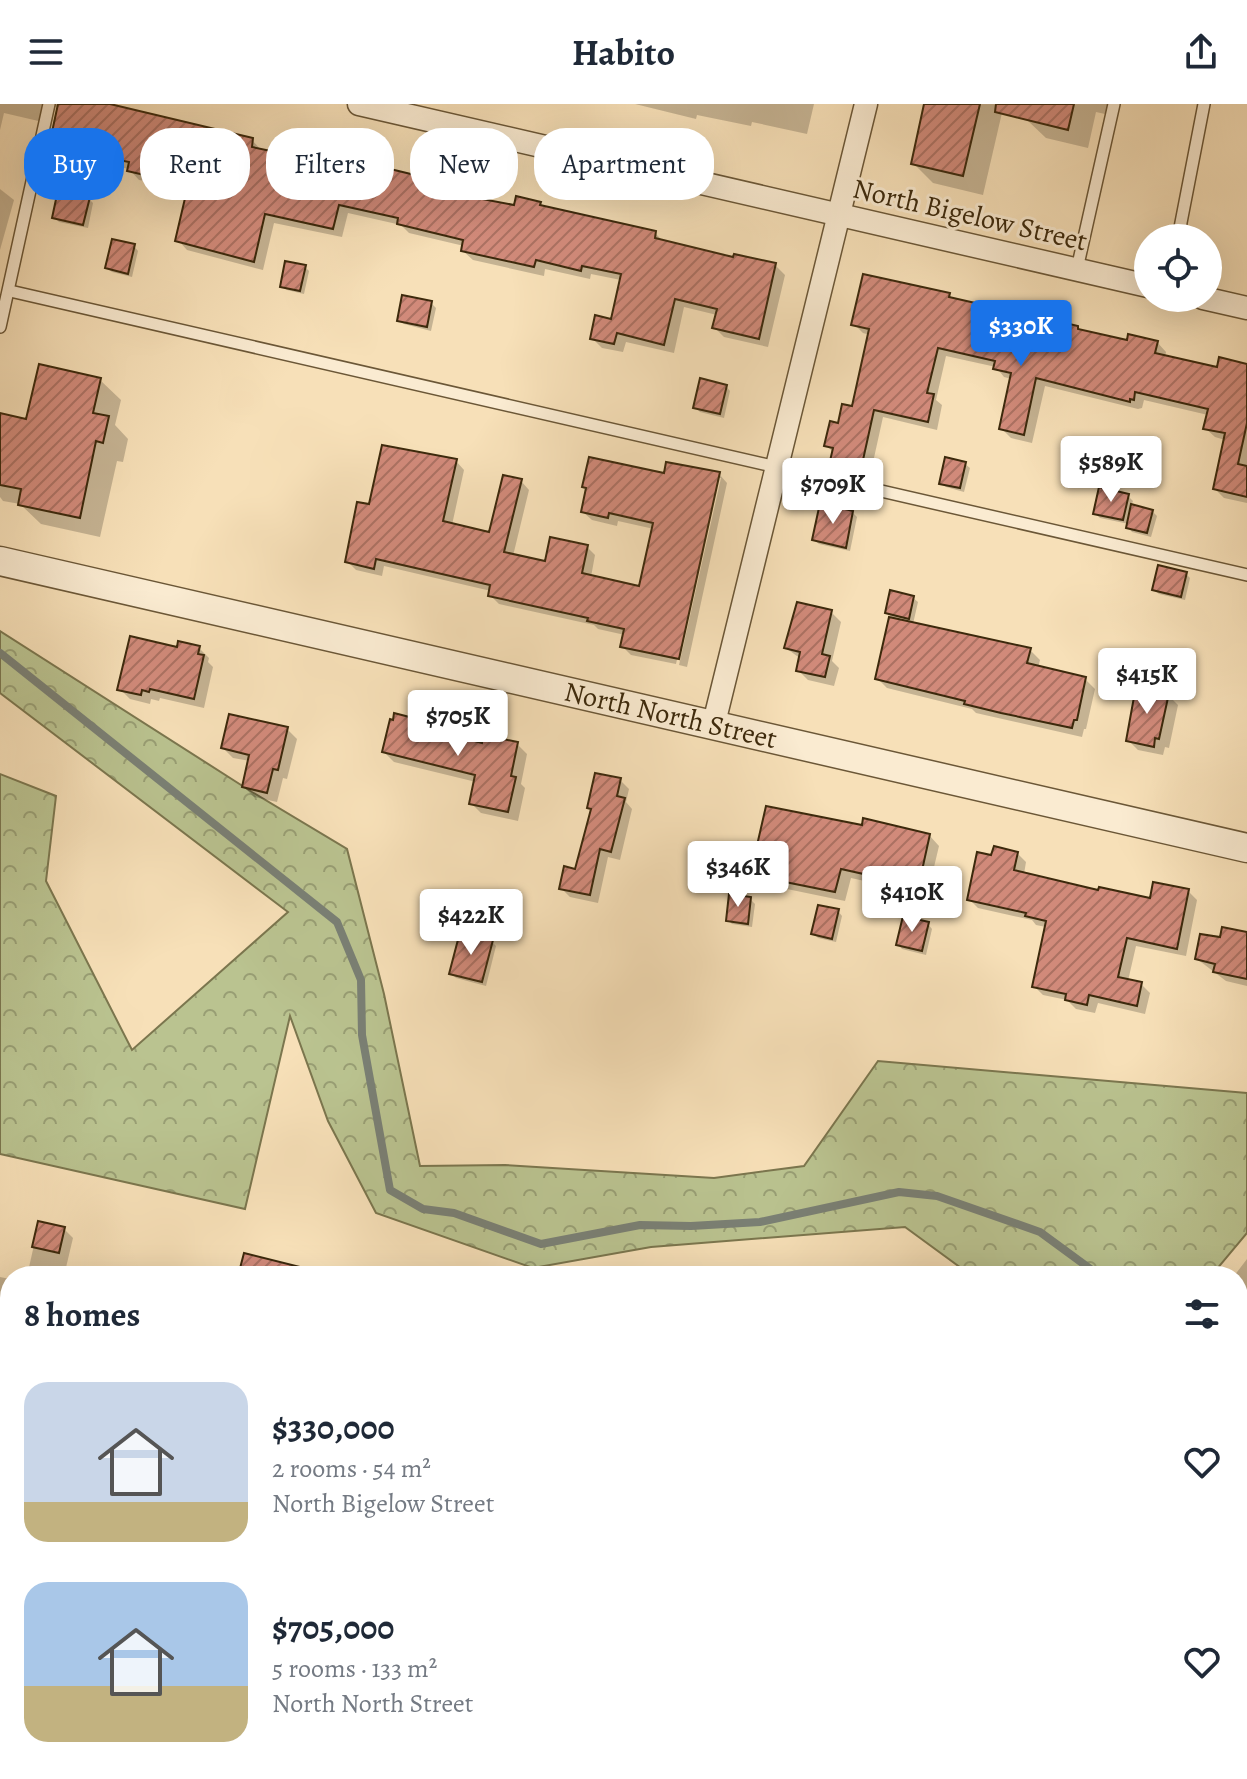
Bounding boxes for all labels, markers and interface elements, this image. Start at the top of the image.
text: Habito [572,28,675,77]
icon: menu [24,30,68,74]
icon: share [1179,30,1223,74]
chip: Buy [24,128,124,200]
chip: Rent [140,128,250,200]
chip: Filters [266,128,394,200]
chip: New [410,128,518,200]
chip: Apartment [534,128,714,200]
street label: North Bigelow Street [849,170,1091,260]
map controls [1134,224,1222,312]
button: locate [1134,224,1222,312]
pin: $330K [965,300,1077,368]
text: $330K [989,308,1053,343]
pin: $589K [1055,436,1167,504]
text: $589K [1079,444,1143,479]
pin: $709K [777,458,889,526]
text: $709K [800,466,866,501]
pin: $415K [1091,648,1203,716]
text: $415K [1116,656,1178,691]
street label: North North Street [561,672,780,758]
pin: $705K [402,690,514,758]
text: $705K [426,698,490,733]
pin: $346K [682,841,794,909]
text: $346K [706,849,770,884]
pin: $410K [856,866,968,934]
text: $410K [880,874,944,909]
pin: $422K [415,889,527,957]
text: $422K [438,897,504,932]
text: 8 homes [24,1291,140,1338]
icon: filters [1180,1292,1224,1336]
text: $330,000 [272,1404,395,1451]
icon: home [88,1414,184,1510]
icon: heart [1180,1440,1224,1484]
text: 2 rooms · 54 m² [272,1451,431,1486]
text: North Bigelow Street [272,1486,494,1521]
text: $705,000 [272,1604,394,1651]
icon: home [88,1614,184,1710]
icon: heart [1180,1640,1224,1684]
text: 5 rooms · 133 m² [272,1651,437,1686]
text: North North Street [272,1686,473,1721]

